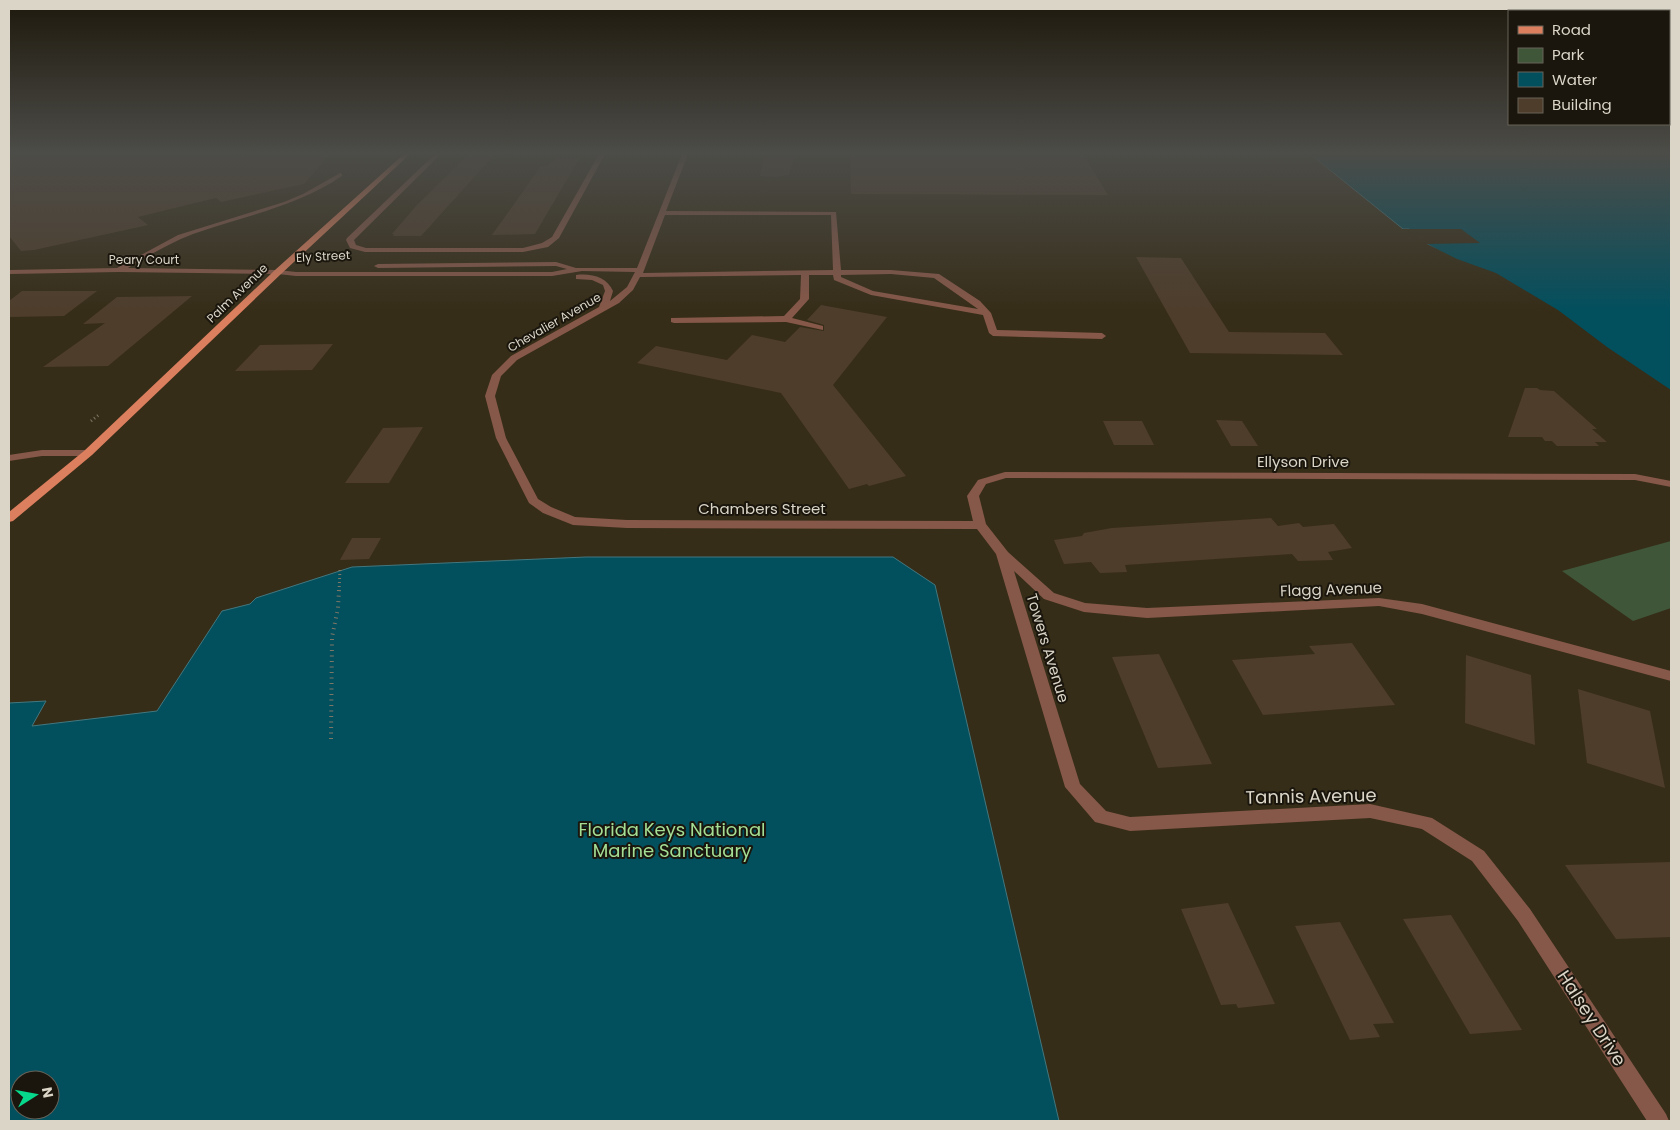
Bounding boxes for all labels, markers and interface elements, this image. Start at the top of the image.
legend [1508,10,1670,125]
text: Road [1552,19,1591,40]
text: Park [1552,44,1584,65]
text: Water [1552,69,1598,90]
text: Building [1552,94,1612,115]
street label: Ely Street [295,246,351,266]
street label: Peary Court [109,251,179,268]
street label: Palm Avenue [203,260,271,326]
street label: Chevalier Avenue [504,288,604,356]
street label: Ellyson Drive [1257,451,1349,472]
street label: Chambers Street [698,498,826,519]
street label: Flagg Avenue [1280,577,1382,601]
street label: Towers Avenue [1021,591,1075,705]
street label: Tannis Avenue [1245,782,1377,810]
park label: Florida Keys National Marine Sanctuary [578,817,766,863]
street label: Halsey Drive [1552,965,1632,1071]
north arrow [10,1070,60,1120]
text: N [37,1085,59,1100]

